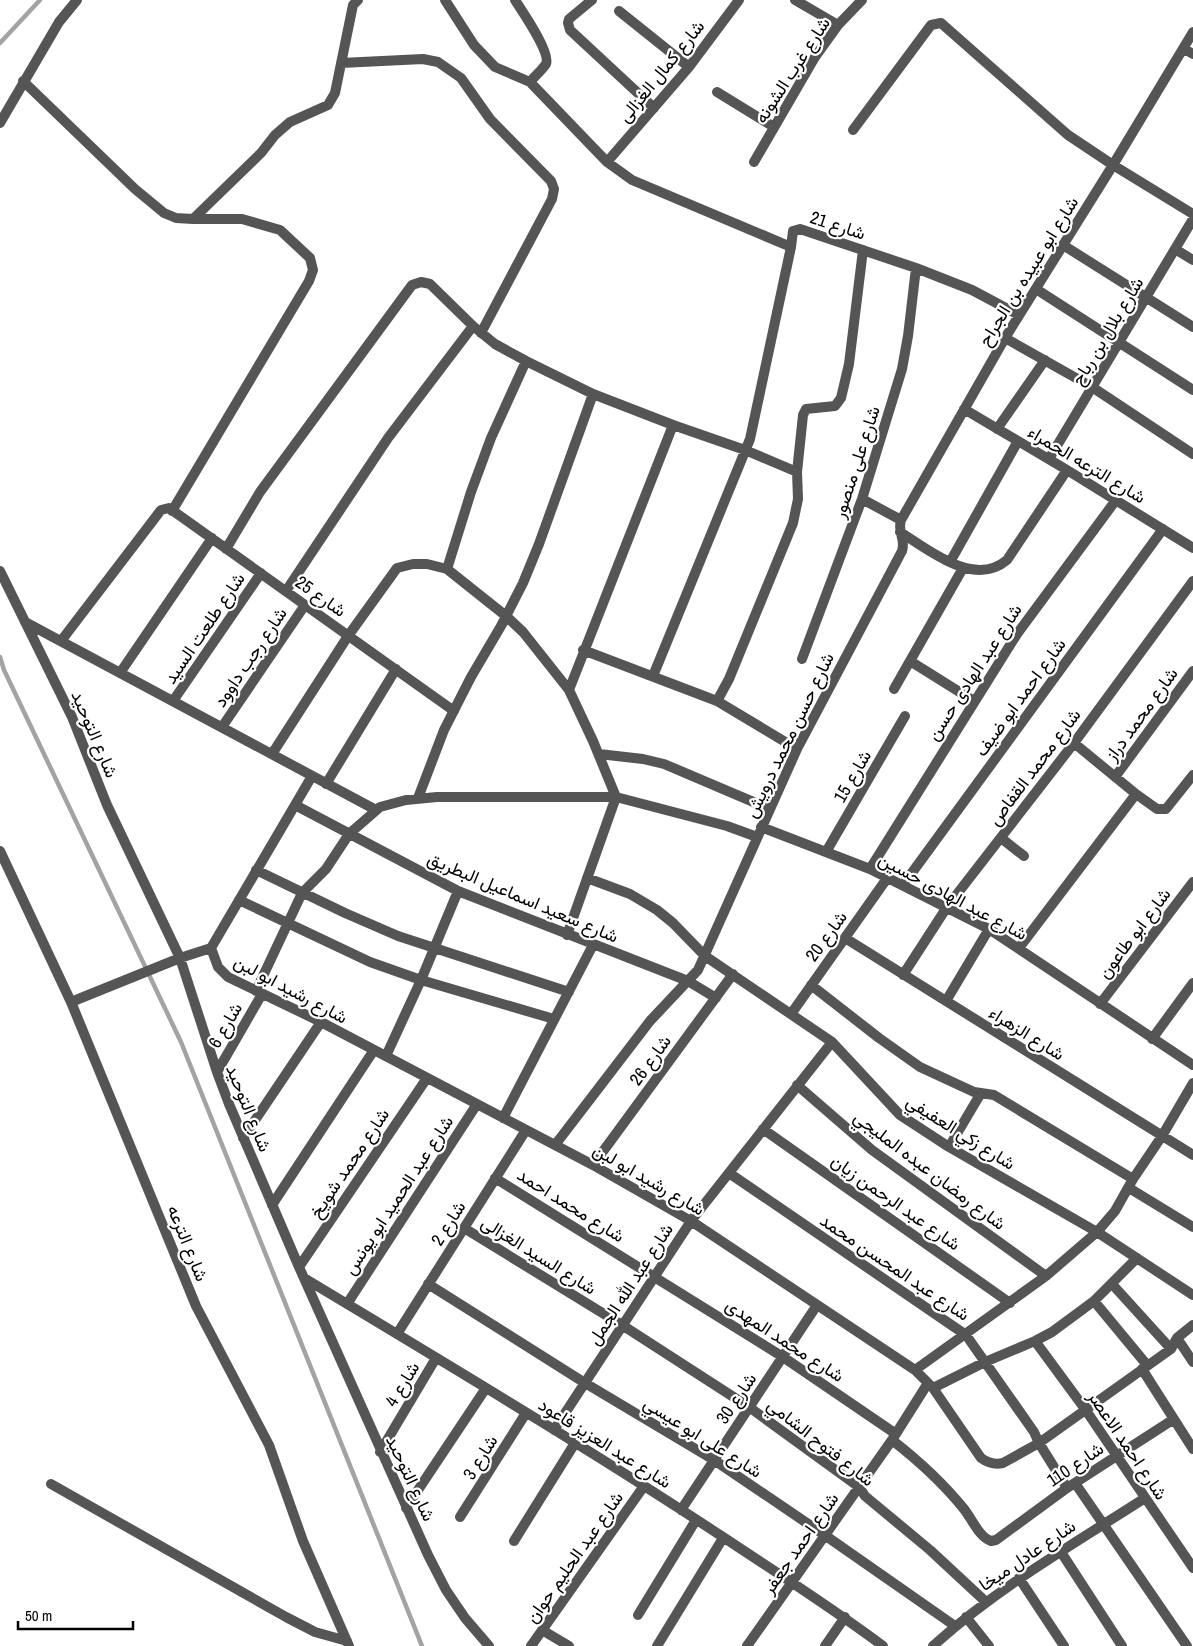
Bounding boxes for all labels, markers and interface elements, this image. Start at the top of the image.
street label: شارع غرب الشونه [748,12,836,128]
street label: شارع كمال الغزالى [612,14,710,128]
street label: شارع ابو عبيده بن الجراح [972,191,1084,351]
street label: شارع 21 [807,204,869,246]
street label: شارع بلال بن رباح [1065,272,1149,390]
street label: شارع على منصور [826,403,886,522]
street label: شارع الترعه الحمراء [1023,419,1151,509]
street label: شارع طلعت السيد [157,567,251,689]
street label: شارع 25 [291,569,351,623]
street label: شارع عبد الهادى حسن [920,599,1028,745]
street label: شارع رجب داوود [207,602,293,712]
street label: شارع احمد ابو ضيف [969,633,1071,761]
street label: شارع حسن محمد درويش [738,648,840,822]
street label: شارع محمد دراز [1098,662,1183,767]
street label: شارع التوحيد [65,687,125,781]
street label: شارع محمد القفاص [982,703,1086,831]
street label: شارع 15 [827,745,877,807]
street label: شارع سعيد اسماعيل البطريق [424,845,622,949]
street label: شارع عبد الهادى حسين [874,846,1032,946]
street label: شارع ابو طاعون [1092,882,1176,984]
street label: شارع 20 [799,906,853,966]
street label: شارع رشيد ابو لبن [230,949,352,1029]
street label: شارع 6 [202,998,248,1052]
street label: شارع الزهراء [984,1000,1070,1066]
street label: شارع 26 [623,1030,677,1090]
street label: شارع التوحيد [220,1061,278,1155]
street label: شارع زكي العفيفي [900,1088,1020,1178]
street label: شارع محمد شويخ [303,1103,395,1223]
street label: شارع رمضان عبده المليجي [847,1104,1011,1238]
street label: شارع عبد الحميد ابو يونس [337,1110,459,1280]
street label: شارع رشيد ابو لبن [588,1137,710,1221]
street label: شارع عبد الرحمن زيان [826,1148,966,1256]
street label: شارع محمد احمد [513,1162,629,1248]
street label: شارع 2 [425,1196,471,1250]
street label: شارع الترعه [161,1201,215,1285]
street label: شارع عبد المحسن محمد [815,1208,975,1326]
street label: شارع السيد الغزالى [477,1210,601,1300]
street label: شارع عبد الله الجمل [581,1218,679,1350]
street label: شارع محمد المهدى [721,1292,849,1388]
street label: شارع 4 [379,1357,425,1411]
street label: شارع 30 [710,1367,762,1429]
street label: شارع احمد الاعصر [1082,1385,1174,1505]
street label: شارع على ابو عيسي [637,1390,767,1486]
street label: شارع عبد العزيز قاعود [534,1392,676,1494]
street label: شارع فتوح الشامي [760,1392,880,1494]
street label: شارع 3 [457,1430,503,1484]
street label: شارع التوحيد [380,1431,442,1525]
street label: شارع 110 [1042,1436,1108,1492]
street label: شارع عبد الحليم حوان [519,1486,629,1628]
street label: شارع احمد جعفر [755,1487,844,1600]
street label: شارع عادل ميخا [974,1513,1080,1597]
scale bar [18,1598,132,1630]
text: 50 m [25,1605,52,1626]

